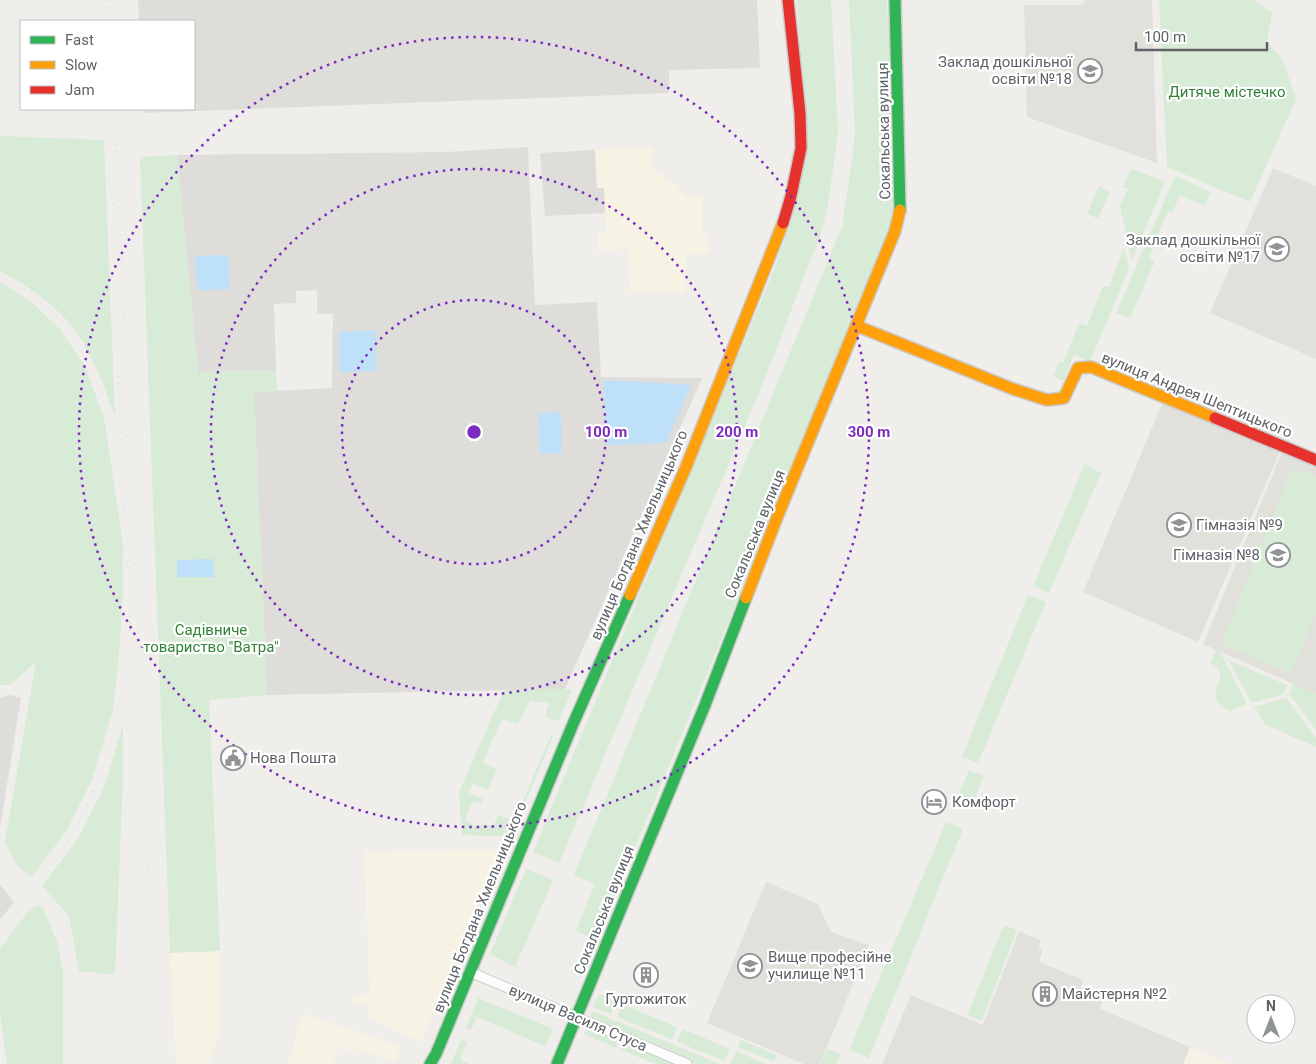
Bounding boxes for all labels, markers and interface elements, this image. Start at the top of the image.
legend [20,20,195,110]
scale bar [1136,20,1267,52]
text: 100 m [1144,28,1186,46]
text: Fast [65,31,94,49]
place label: Заклад дошкільної освіти №18 [938,53,1073,88]
text: Slow [65,56,97,74]
school or university icon: Заклад дошкільної освіти №18 [1077,58,1103,84]
street label: Сокальська вулиця [874,62,894,200]
text: Jam [65,81,95,99]
park label: Дитяче містечко [1168,83,1286,101]
place label: Заклад дошкільної освіти №17 [1126,231,1261,266]
school or university icon: Заклад дошкільної освіти №17 [1264,236,1290,262]
street label: вулиця Андрея Шептицького [1099,348,1295,442]
centre of rings [465,423,483,441]
text: 100 m [585,423,627,441]
text: 200 m [716,423,758,441]
text: 300 m [848,423,890,441]
street label: вулиця Богдана Хмельницького [587,427,691,643]
street label: Сокальська вулиця [721,467,789,601]
school or university icon: Гімназія №9 [1166,512,1192,538]
place label: Гімназія №9 [1196,516,1283,534]
school or university icon: Гімназія №8 [1265,542,1291,568]
place label: Гімназія №8 [1173,546,1260,564]
park label: Садівниче товариство "Ватра" [143,621,279,656]
public building icon: Нова Пошта [220,745,246,771]
place label: Нова Пошта [250,749,336,767]
hotel icon: Комфорт [921,789,947,815]
place label: Комфорт [952,793,1016,811]
street label: вулиця Богдана Хмельницького [429,799,531,1015]
street label: Сокальська вулиця [570,843,638,977]
place label: Вище професійне училище №11 [768,948,891,983]
school or university icon: Вище професійне училище №11 [737,953,763,979]
building icon: Гуртожиток [633,962,659,988]
street label: вулиця Василя Стуса [506,981,650,1055]
building icon: Майстерня №2 [1032,981,1058,1007]
place label: Майстерня №2 [1062,985,1167,1003]
place label: Гуртожиток [605,990,687,1008]
north arrow [1246,994,1296,1044]
text: N [1266,998,1276,1014]

